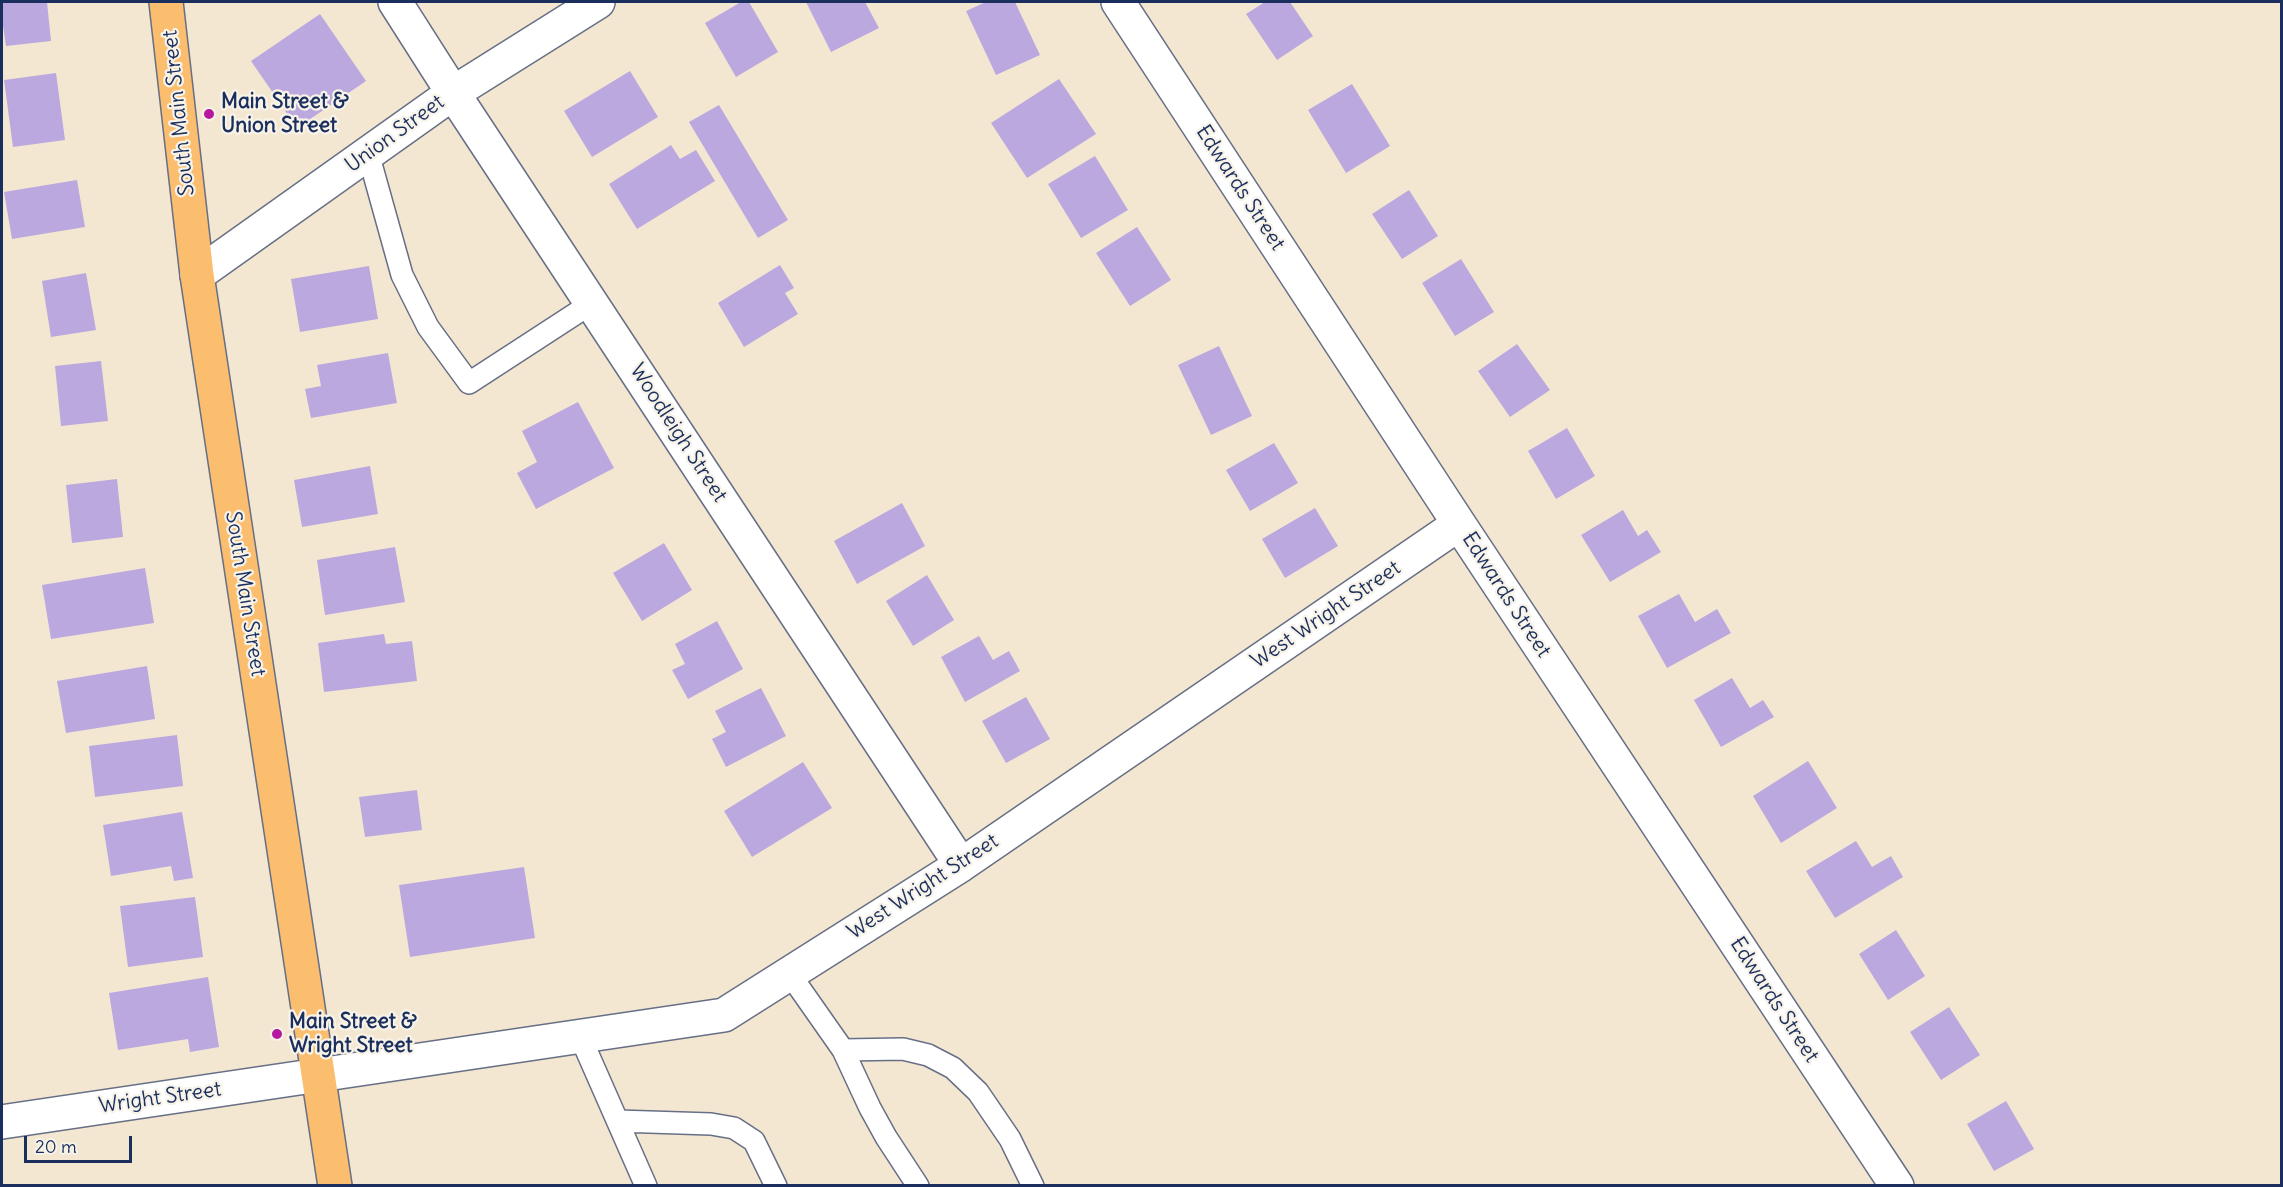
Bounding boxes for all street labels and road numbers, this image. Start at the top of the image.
street label: South Main Street [158,29,200,197]
street label: Union Street [341,90,449,178]
street label: Edwards Street [1190,121,1290,255]
street label: Woodleigh Street [624,359,732,507]
street label: South Main Street [220,510,270,678]
street label: Edwards Street [1456,528,1556,662]
street label: West Wright Street [1246,556,1406,674]
street label: West Wright Street [843,829,1003,945]
street label: Edwards Street [1724,933,1824,1067]
street label: Wright Street [97,1077,223,1119]

